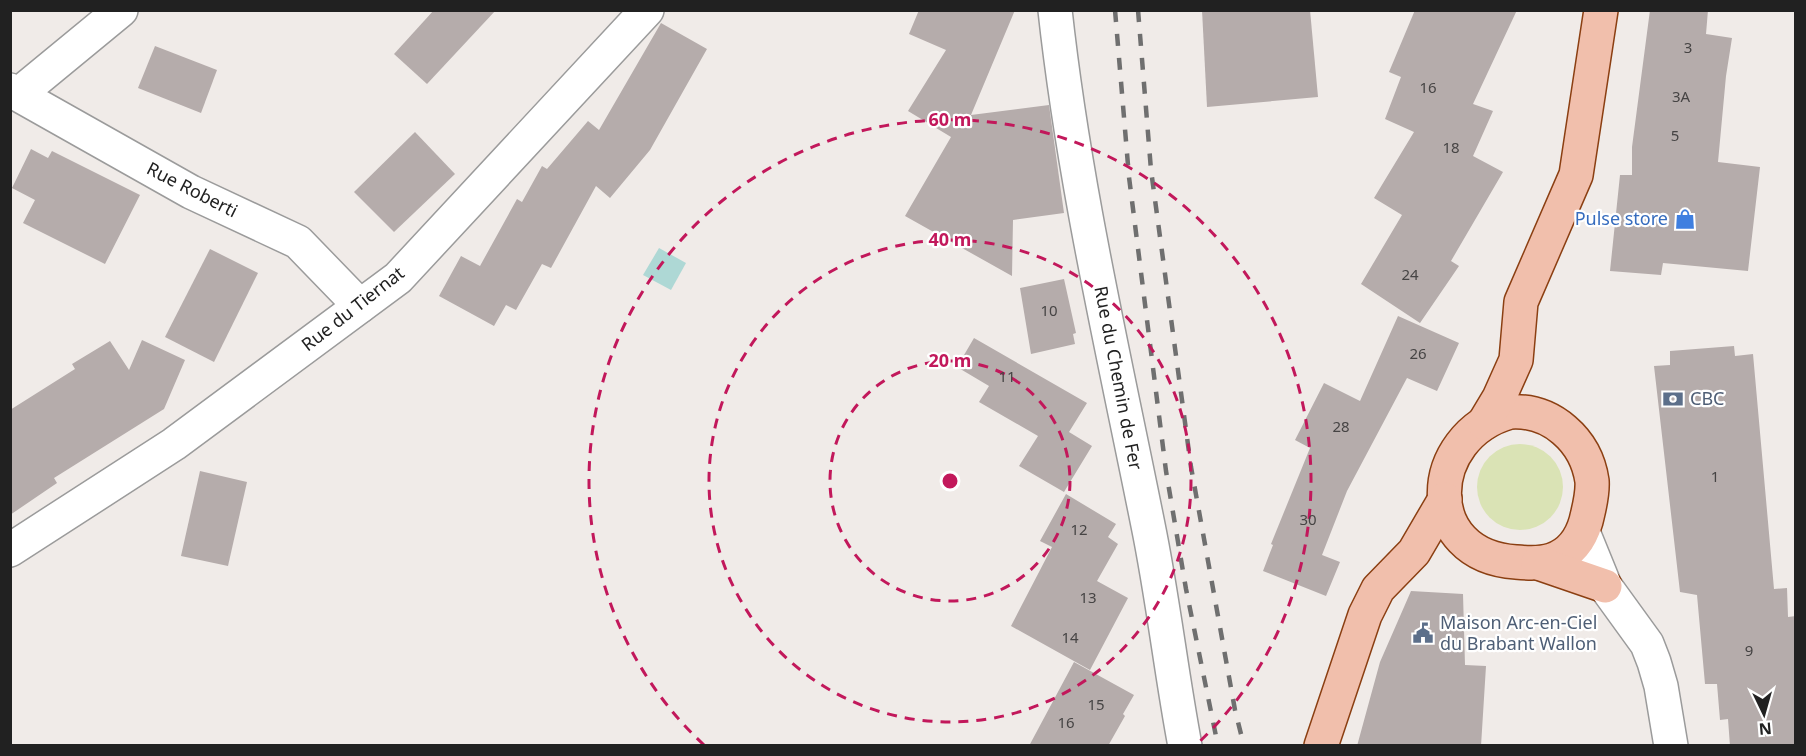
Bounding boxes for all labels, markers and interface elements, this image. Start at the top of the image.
house number: 3 [1684,37,1692,57]
house number: 16 [1419,77,1437,97]
house number: 3A [1672,86,1690,106]
text: 60 m [929,107,971,131]
house number: 5 [1671,125,1679,145]
house number: 18 [1442,137,1460,157]
street label: Rue Roberti [143,156,242,222]
place label: Pulse store [1575,206,1668,230]
shop icon: Pulse store [1673,207,1697,231]
text: 40 m [929,227,971,251]
street label: Rue du Tiernat [296,260,409,356]
house number: 24 [1401,264,1419,284]
street label: Rue du Chemin de Fer [1089,284,1149,472]
house number: 10 [1040,300,1058,320]
house number: 26 [1409,343,1427,363]
text: 20 m [929,348,971,372]
house number: 11 [998,366,1016,386]
place label: CBC [1690,386,1724,410]
bank icon: CBC [1661,387,1685,411]
house number: 28 [1332,416,1350,436]
house number: 1 [1711,466,1719,486]
centre of rings [940,471,960,491]
house number: 30 [1299,509,1317,529]
house number: 12 [1070,519,1088,539]
house number: 13 [1079,587,1097,607]
place label: Maison Arc-en-Ciel du Brabant Wallon [1440,610,1597,655]
public building icon: Maison Arc-en-Ciel du Brabant Wallon [1411,621,1435,645]
house number: 14 [1061,627,1079,647]
house number: 9 [1745,640,1753,660]
north arrow [1734,684,1794,744]
house number: 15 [1087,694,1105,714]
house number: 16 [1057,712,1075,732]
text: N [1758,717,1773,740]

